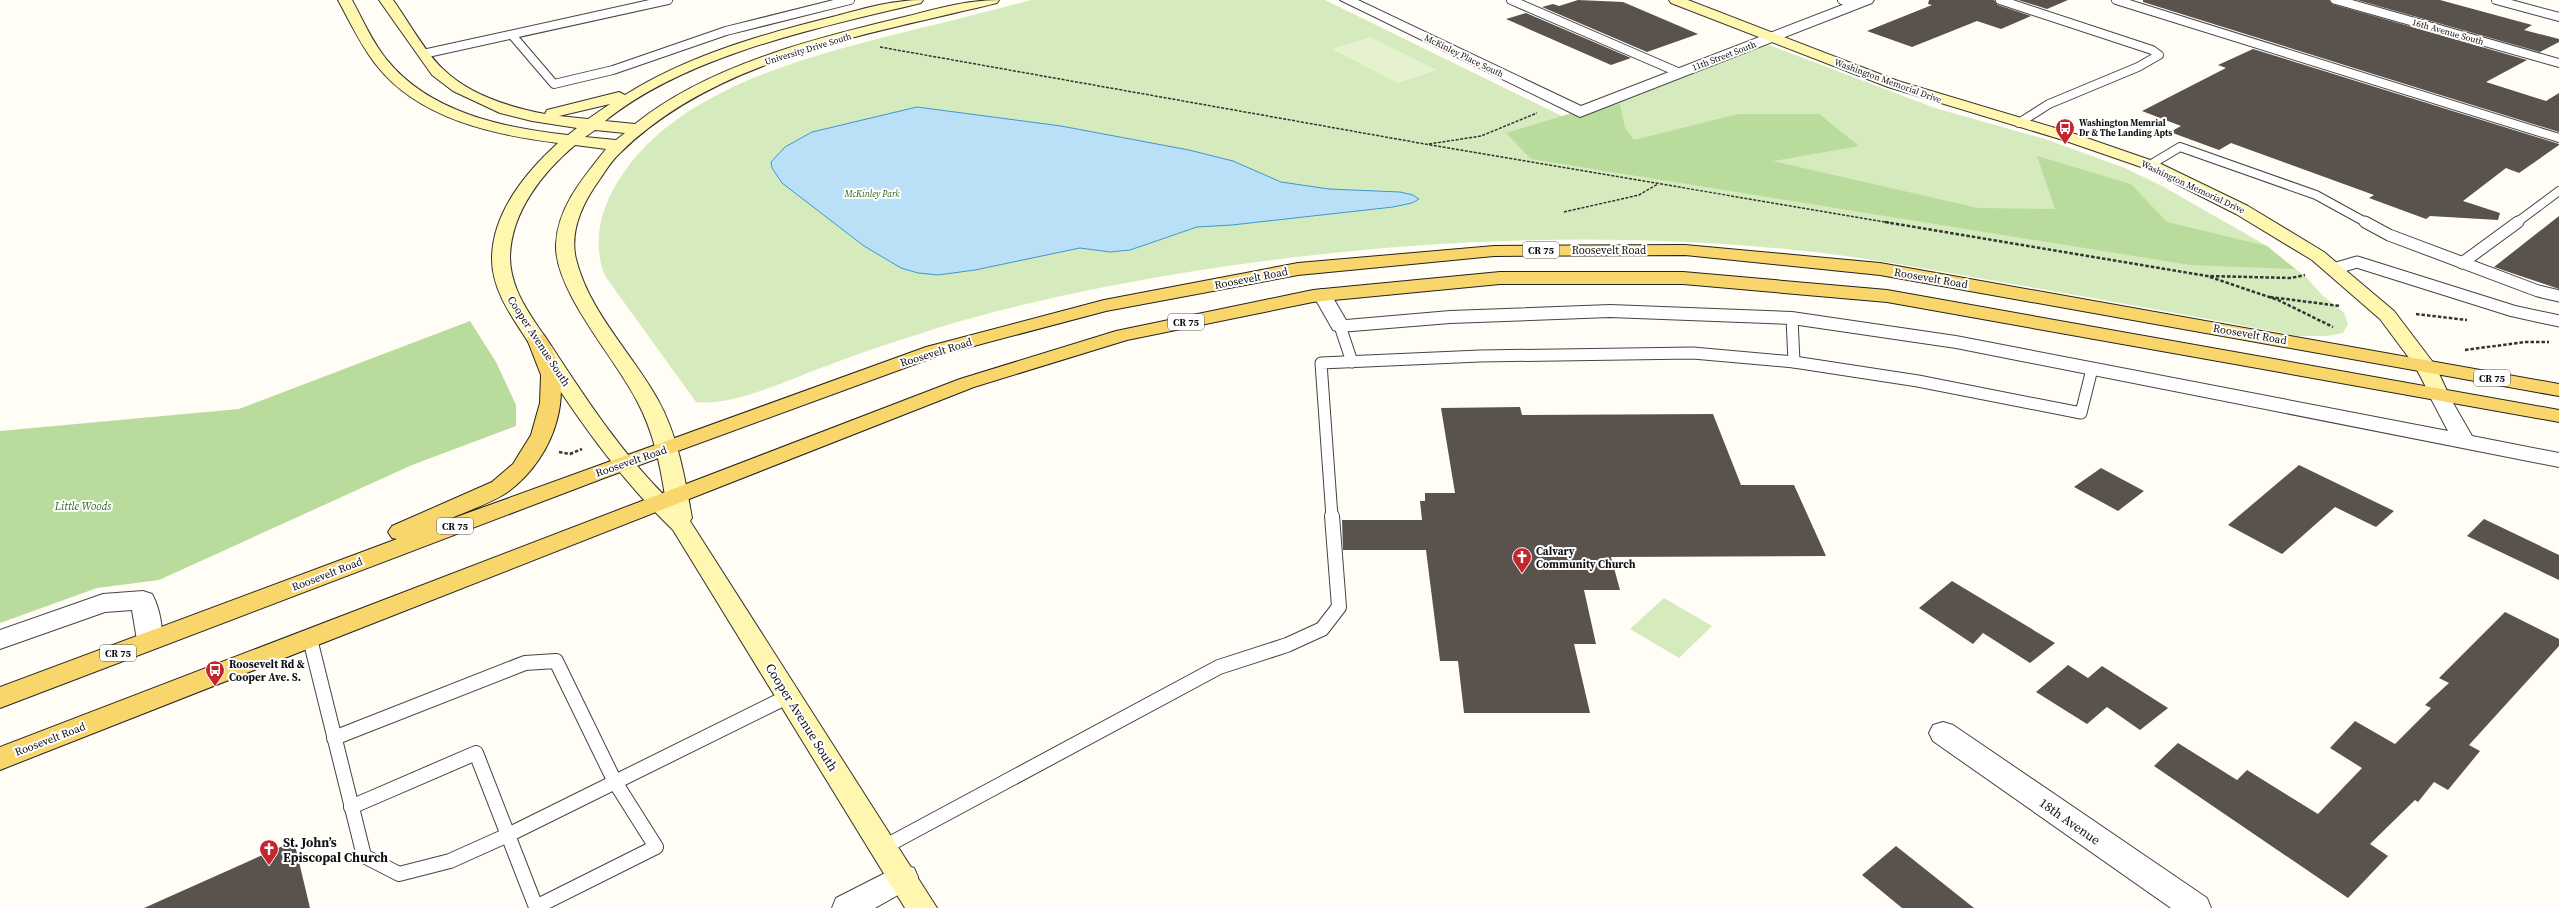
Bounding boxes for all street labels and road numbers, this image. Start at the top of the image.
street label: 16th Avenue South [2411,16,2486,48]
street label: University Drive South [763,30,853,68]
street label: McKinley Place South [1422,32,1506,81]
street label: 11th Street South [1690,38,1758,74]
street label: Washington Memorial Drive [1833,56,1944,106]
street label: Washington Memorial Drive [2139,158,2247,217]
road number: CR 75 [1523,242,1559,258]
street label: Roosevelt Road [1572,243,1647,258]
street label: Roosevelt Road [1213,264,1290,293]
street label: Roosevelt Road [1893,265,1970,292]
street label: Cooper Avenue South [504,293,574,390]
road number: CR 75 [1168,314,1204,330]
street label: Roosevelt Road [2212,321,2289,348]
street label: Roosevelt Road [898,334,975,371]
road number: CR 75 [2474,370,2510,386]
street label: Roosevelt Road [593,442,670,481]
road number: CR 75 [437,518,473,534]
street label: Roosevelt Road [290,554,365,595]
road number: CR 75 [100,645,136,661]
street label: Cooper Avenue South [761,660,842,775]
street label: Roosevelt Road [13,719,88,760]
street label: 18th Avenue [2036,794,2104,849]

